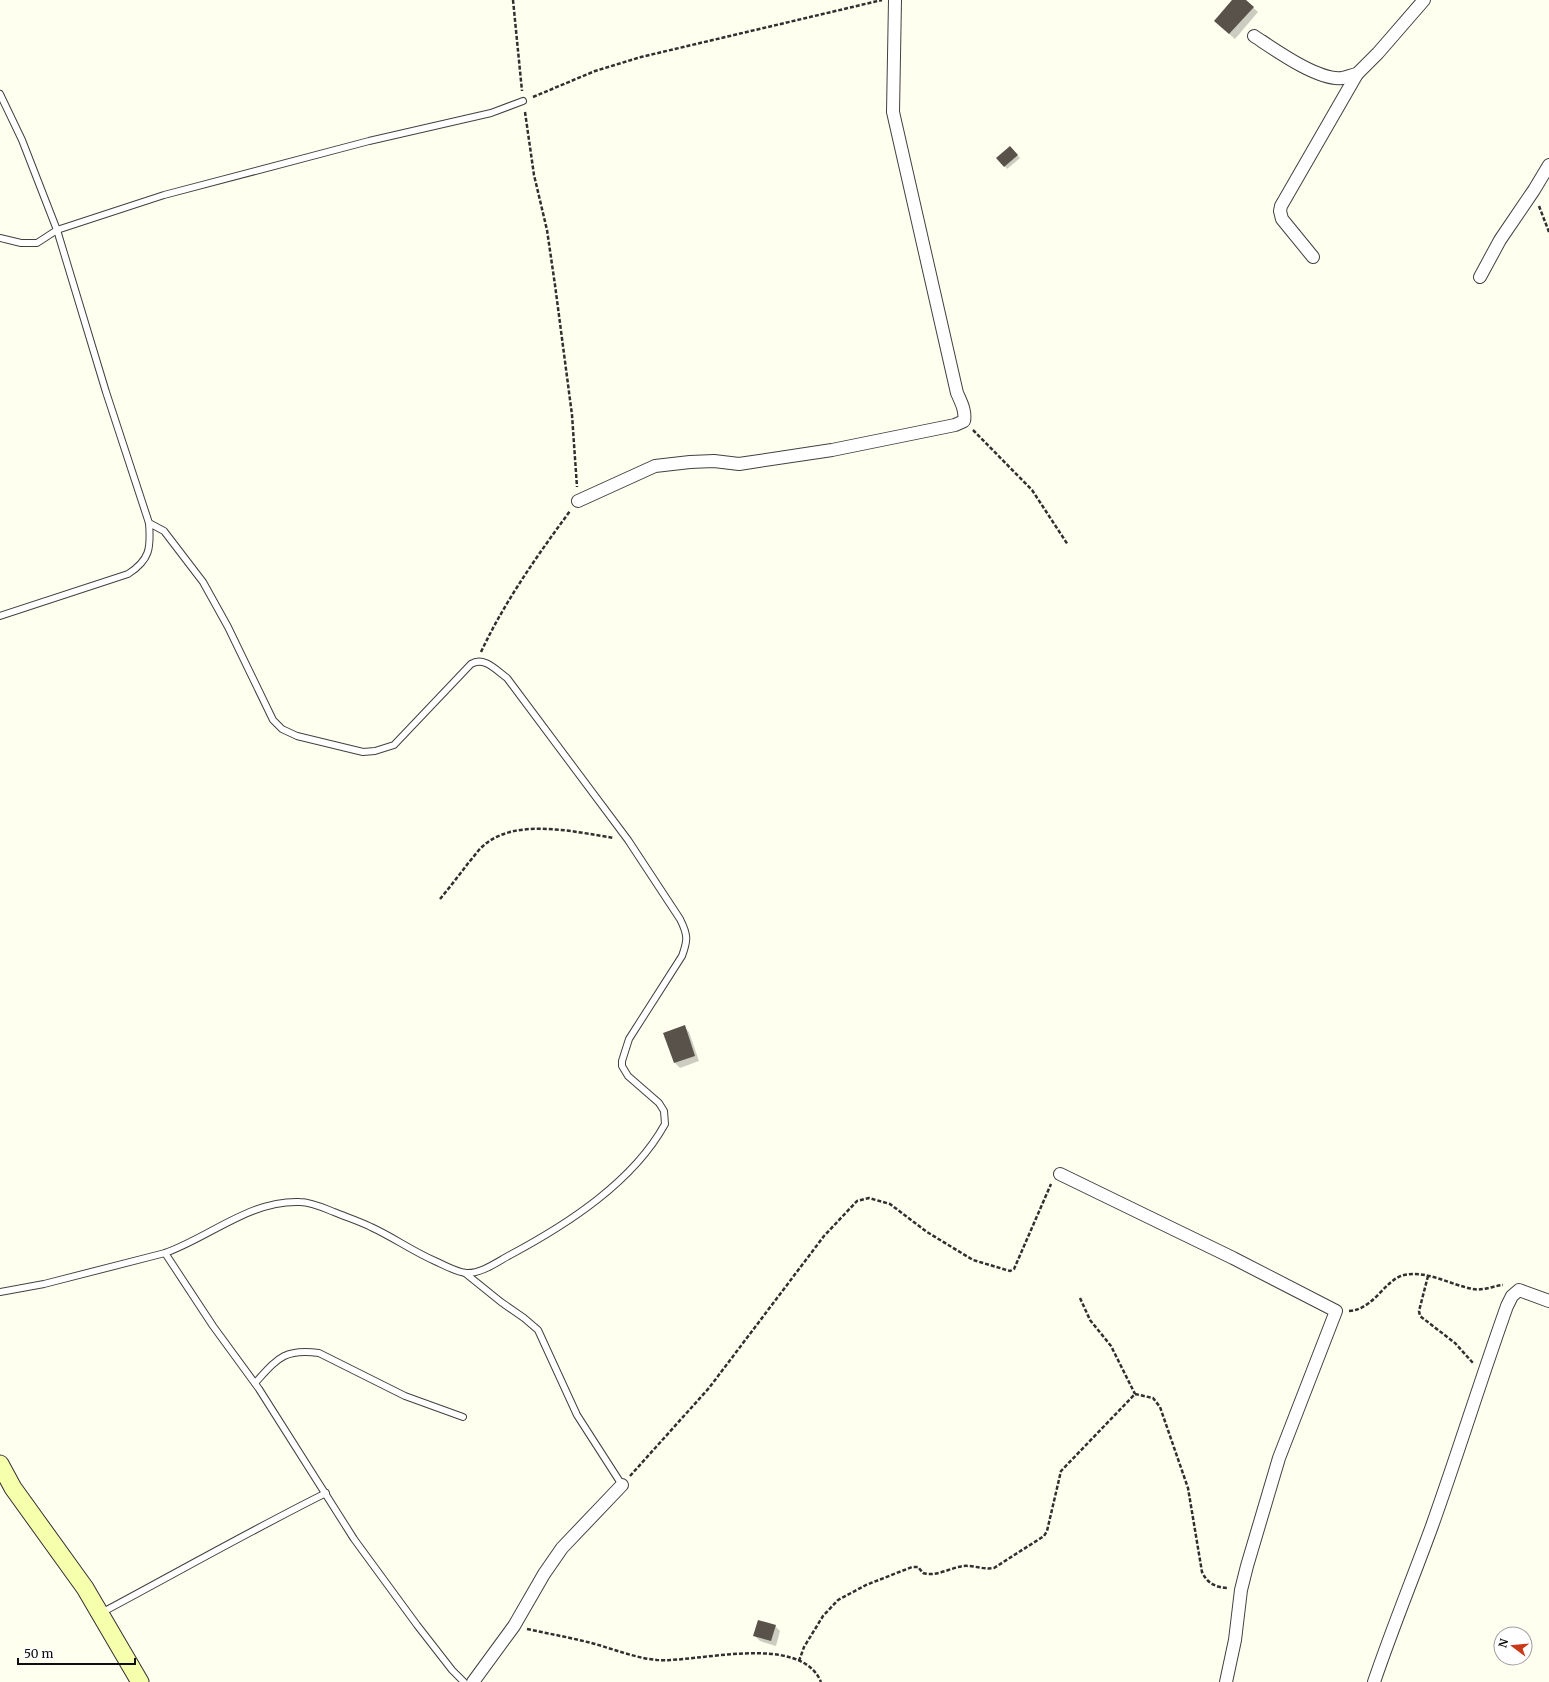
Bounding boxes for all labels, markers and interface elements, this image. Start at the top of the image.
north arrow [1493,1626,1533,1666]
text: N [1495,1637,1511,1649]
scale bar [18,1640,135,1666]
text: 50 m [24,1646,53,1661]

